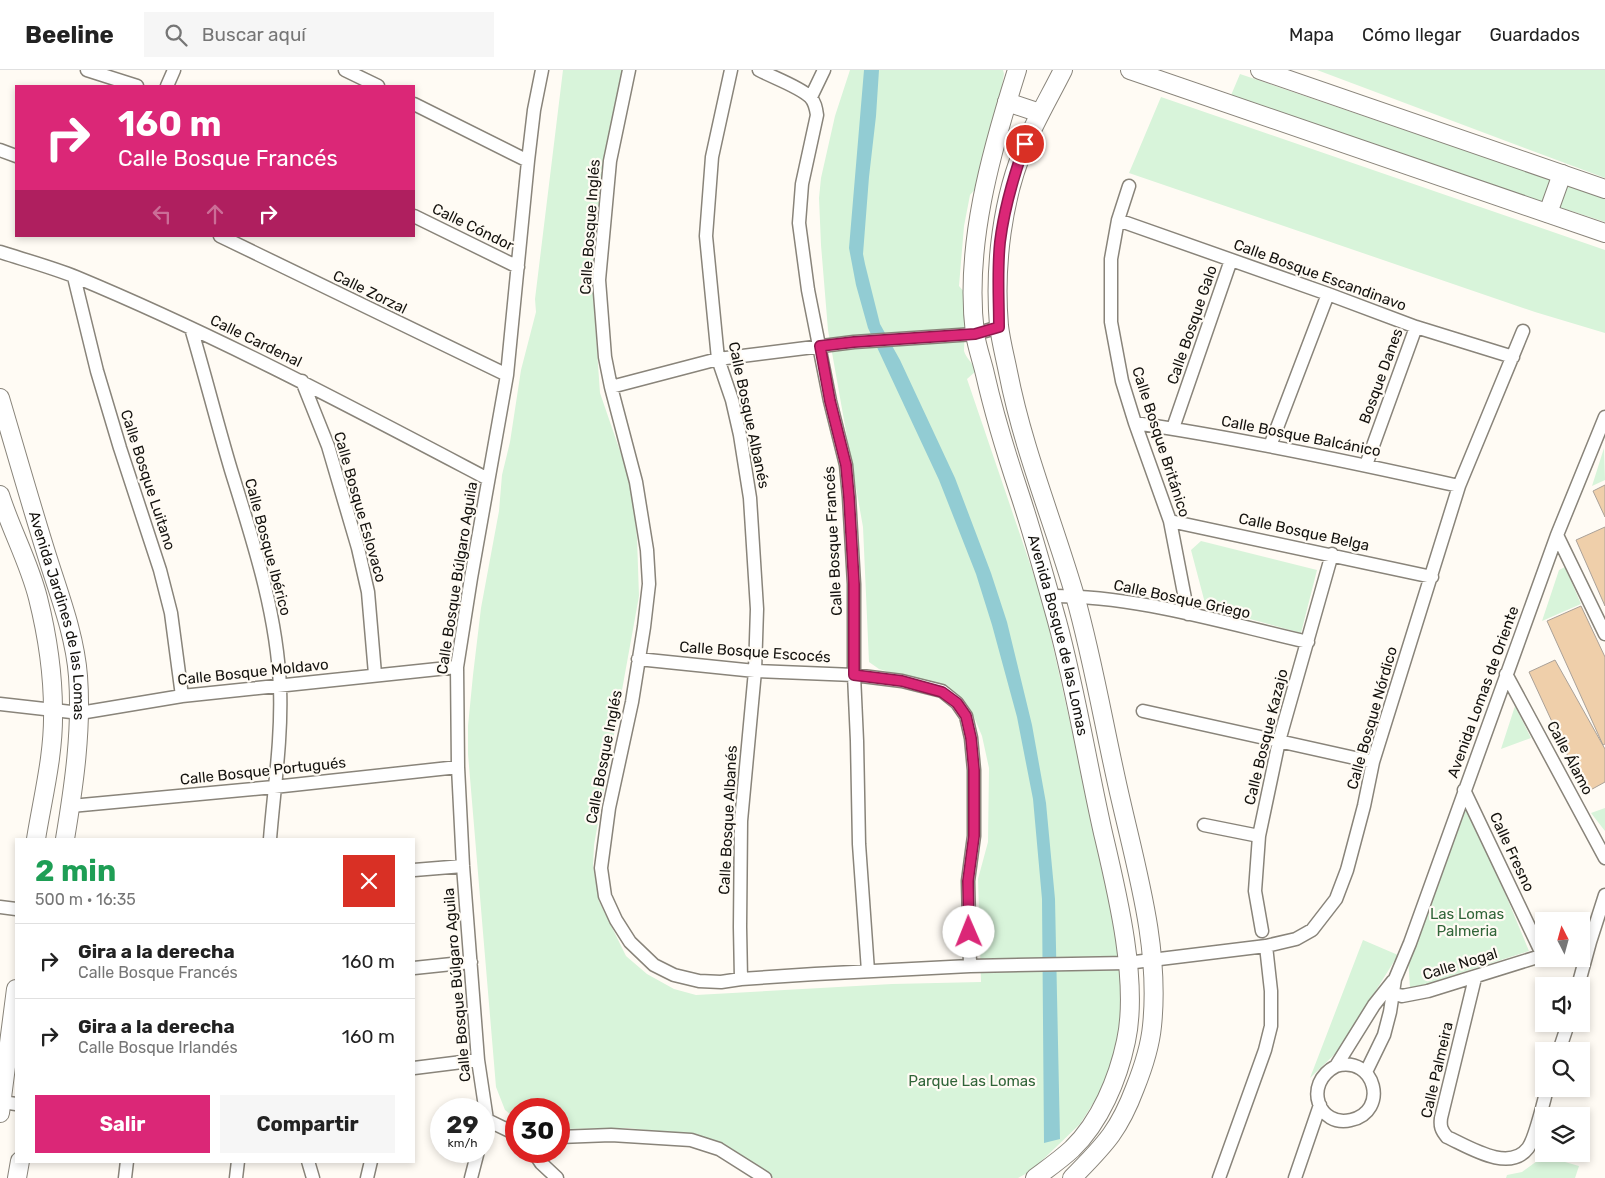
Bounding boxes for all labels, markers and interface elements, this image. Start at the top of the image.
search box [144,12,494,57]
text: Beeline [25,21,114,49]
icon: search [162,21,190,49]
text: Buscar aquí [202,23,306,46]
text: Mapa [1289,24,1334,46]
text: Cómo llegar [1362,24,1461,46]
text: Guardados [1489,24,1580,46]
text: 160 m [118,103,222,145]
icon: right [35,105,100,170]
pin [1004,123,1046,165]
icon: arrive [1011,130,1039,158]
text: Calle Bosque Francés [118,145,338,172]
street label: Calle Bosque Inglés [576,158,604,295]
street label: Calle Cóndor [429,199,517,255]
icon: left [148,200,176,228]
icon: ahead [201,200,229,228]
icon: right [254,200,282,228]
street label: Calle Bosque Escandinavo [1231,235,1409,315]
street label: Calle Bosque Galo [1163,263,1221,387]
street label: Calle Zorzal [330,266,410,318]
street label: Calle Cardenal [207,311,305,371]
street label: Bosque Danes [1355,326,1407,426]
street label: Calle Bosque Albanés [725,340,773,490]
street label: Calle Bosque Británico [1128,365,1194,519]
street label: Calle Bosque Luitano [117,407,179,553]
street label: Calle Bosque Balcánico [1220,412,1382,460]
street label: Calle Bosque Eslovaco [330,430,390,584]
street label: Calle Bosque Francés [820,465,846,616]
street label: Calle Bosque Ibérico [241,476,295,618]
street label: Calle Bosque Búlgaro Aguila [433,480,481,676]
street label: Avenida Jardines de las Lomas [25,509,88,721]
street label: Calle Bosque Belga [1237,509,1371,555]
street label: Avenida Bosque de las Lomas [1024,532,1092,738]
street label: Calle Bosque Griego [1112,576,1252,622]
street label: Avenida Lomas de Oriente [1443,604,1523,780]
street label: Calle Bosque Escocés [679,638,832,666]
street label: Calle Bosque Nórdico [1343,644,1401,792]
street label: Calle Bosque Moldavo [177,655,329,689]
street label: Calle Bosque Kazajo [1240,667,1292,807]
street label: Calle Bosque Inglés [582,688,626,825]
street label: Calle Álamo [1543,718,1597,798]
street label: Calle Bosque Albanés [715,744,741,895]
street label: Calle Bosque Portugués [179,753,347,789]
street label: Calle Fresno [1486,809,1538,895]
text: 2 min [35,853,116,889]
button: close [343,855,395,907]
street label: Calle Bosque Búlgaro Aguila [440,887,474,1083]
text: 500 m · 16:35 [35,890,136,909]
position arrow [942,905,994,957]
park label: Las Lomas Palmeria [1430,905,1504,940]
north arrow [1535,912,1590,968]
map controls [1535,912,1590,1162]
text: Gira a la derecha [78,940,235,963]
street label: Calle Nogal [1420,944,1500,984]
icon: right [35,947,63,975]
text: 160 m [342,950,395,973]
text: Calle Bosque Francés [78,963,238,982]
button: sound [1535,977,1590,1032]
text: Gira a la derecha [78,1015,235,1038]
street label: Calle Palmeira [1417,1020,1457,1120]
icon: right [35,1022,63,1050]
text: 160 m [342,1025,395,1048]
text: Calle Bosque Irlandés [78,1038,238,1057]
button: search [1535,1042,1590,1097]
park label: Parque Las Lomas [908,1072,1036,1090]
button: Salir [35,1095,210,1153]
button: Compartir [220,1095,395,1153]
speed limit sign: 30 [505,1098,570,1163]
button: layers [1535,1107,1590,1162]
text: 29 [446,1110,479,1139]
text: km/h [448,1136,477,1150]

